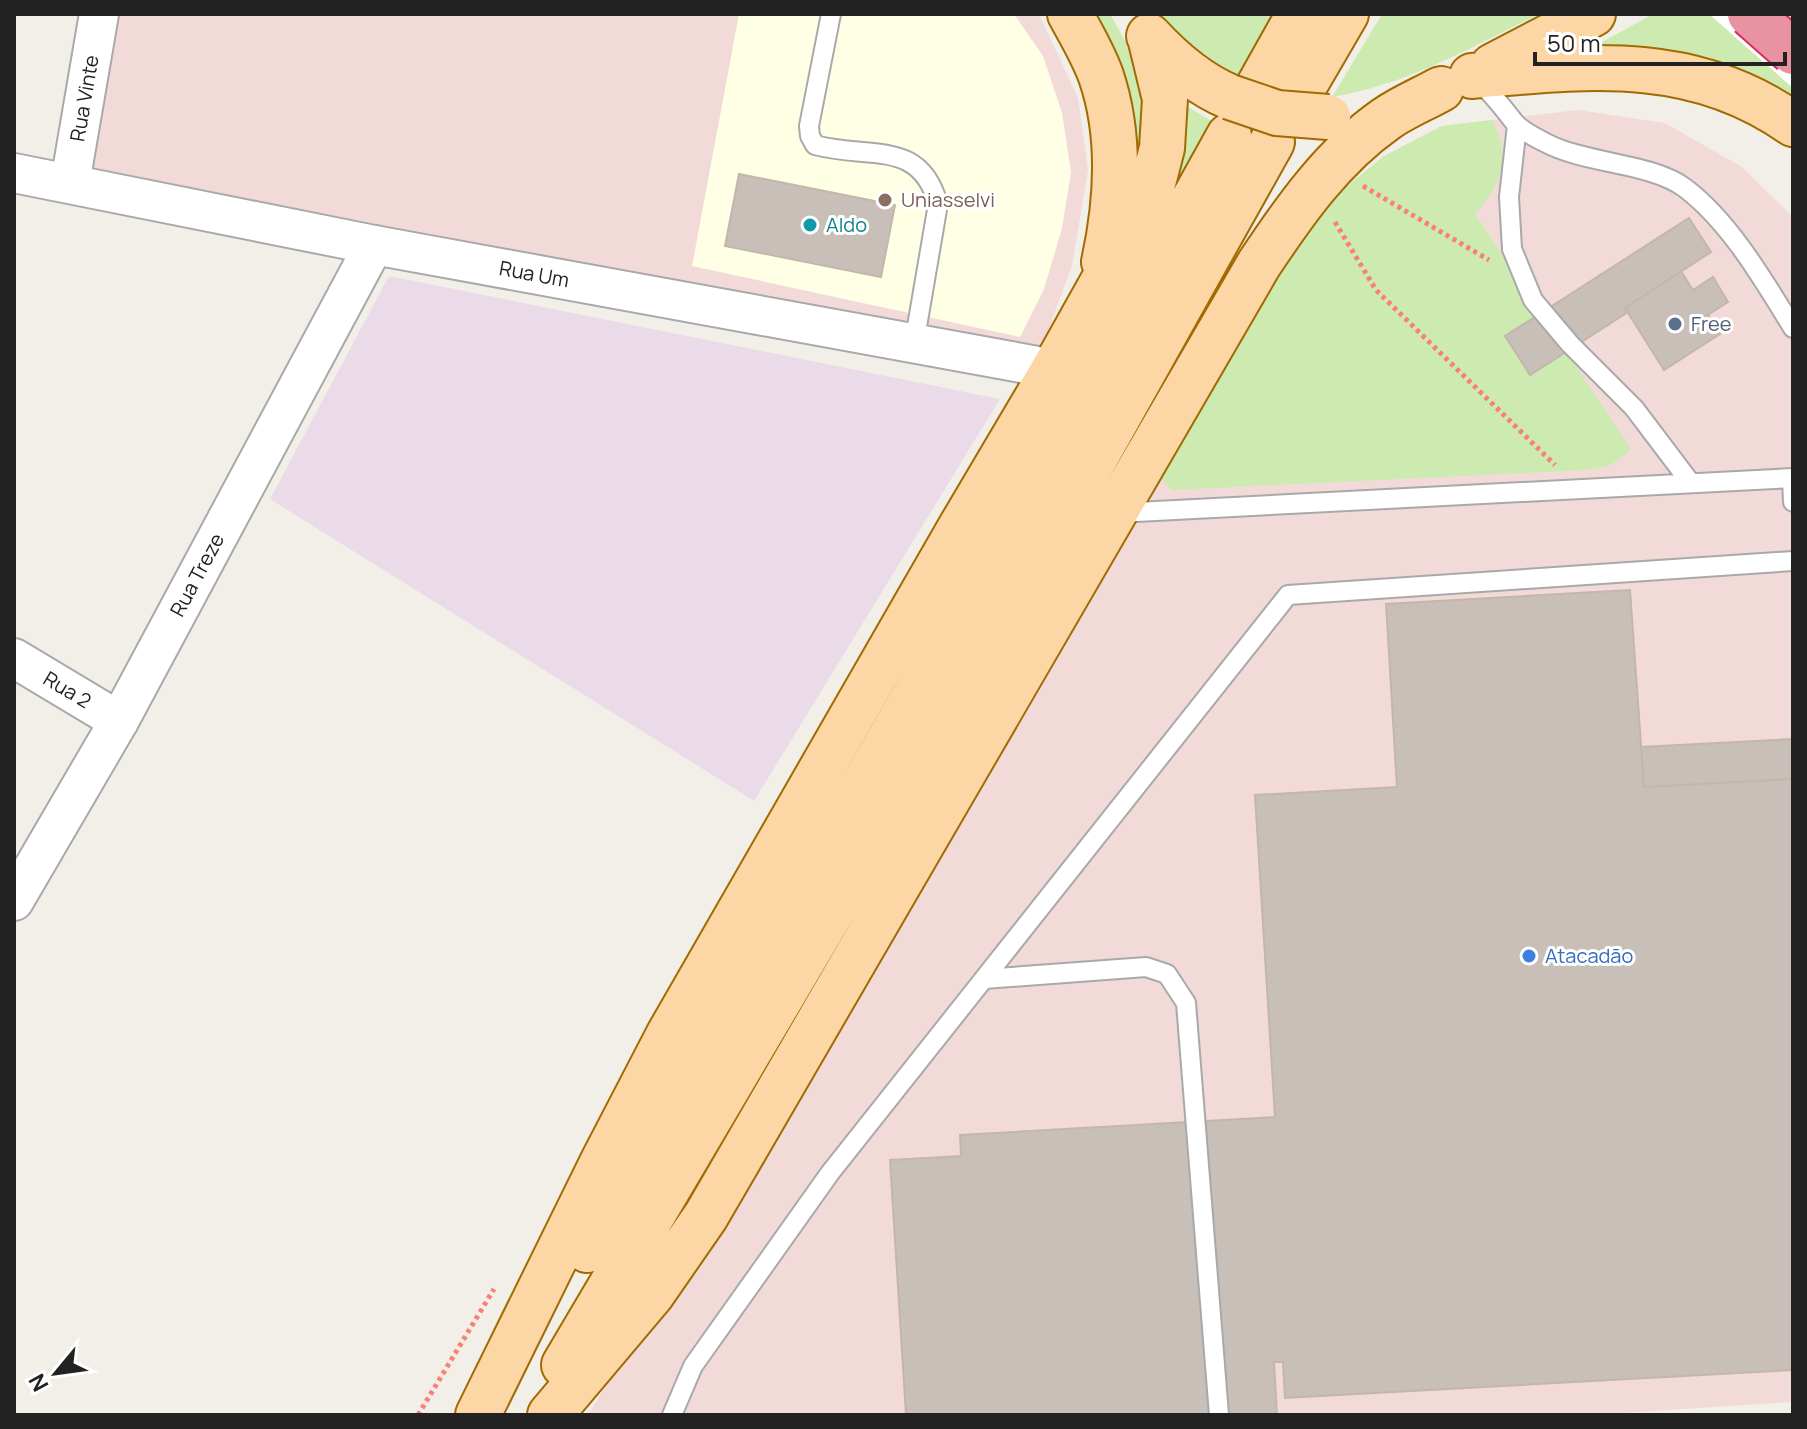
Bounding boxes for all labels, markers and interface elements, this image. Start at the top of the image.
scale bar [1535,16,1785,66]
text: 50 m [1547,26,1601,59]
street label: Rua Vinte [63,53,105,143]
place label: Uniasselvi [901,186,995,213]
marker: Uniasselvi [876,191,894,209]
place label: Aldo [826,211,867,238]
marker: Aldo [801,216,819,234]
street label: Rua Um [497,254,571,293]
place label: Free [1691,310,1731,337]
marker: Free [1666,315,1684,333]
street label: Rua Treze [163,528,230,621]
street label: Rua 2 [39,665,96,714]
place label: Atacadão [1545,942,1633,969]
marker: Atacadão [1520,947,1538,965]
north arrow [16,1333,96,1413]
text: N [22,1369,55,1397]

